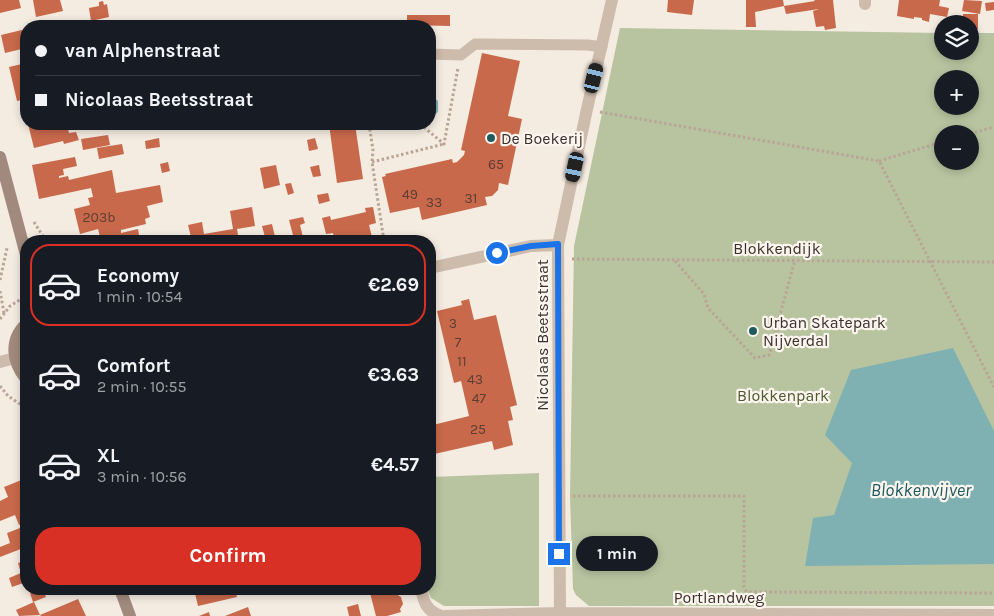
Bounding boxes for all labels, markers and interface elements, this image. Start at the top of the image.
map controls [934,15,979,170]
button: layers [934,15,979,60]
text: van Alphenstraat [65,40,220,62]
car [583,62,604,94]
button: + [934,70,979,115]
text: Nicolaas Beetsstraat [65,89,253,111]
button: − [934,125,979,170]
place label: De Boekerij [501,129,583,148]
marker: De Boekerij [485,132,497,144]
car [564,151,585,183]
house number: 65 [488,156,504,173]
house number: 49 [402,186,418,203]
house number: 31 [465,190,477,207]
house number: 33 [426,194,442,211]
house number: 203b [83,209,115,226]
street label: Blokkendijk [733,239,821,258]
route start [486,242,508,264]
street label: Nicolaas Beetsstraat [533,259,552,411]
icon: car [37,263,82,308]
text: Economy [97,265,179,287]
text: €2.69 [368,274,419,296]
text: 1 min · 10:54 [97,287,182,306]
place label: Urban Skatepark Nijverdal [763,313,886,350]
house number: 3 [449,315,457,332]
marker: Urban Skatepark Nijverdal [747,325,759,337]
house number: 7 [455,334,462,351]
icon: car [37,353,82,398]
house number: 11 [457,353,467,370]
text: Comfort [97,355,171,377]
text: €3.63 [368,364,419,386]
house number: 43 [467,371,483,388]
text: 2 min · 10:55 [97,377,186,396]
park label: Blokkenpark [737,386,829,405]
house number: 47 [472,390,487,407]
house number: 25 [470,421,486,438]
icon: car [37,443,82,488]
text: XL [97,445,119,467]
text: €4.57 [371,454,419,476]
text: 3 min · 10:56 [97,467,187,486]
water label: Blokkenvijver [871,479,972,501]
button: Confirm [35,527,421,585]
callout: 1 min [576,536,659,572]
route end [548,543,570,565]
text: 1 min [597,544,637,563]
street label: Portlandweg [674,588,764,607]

